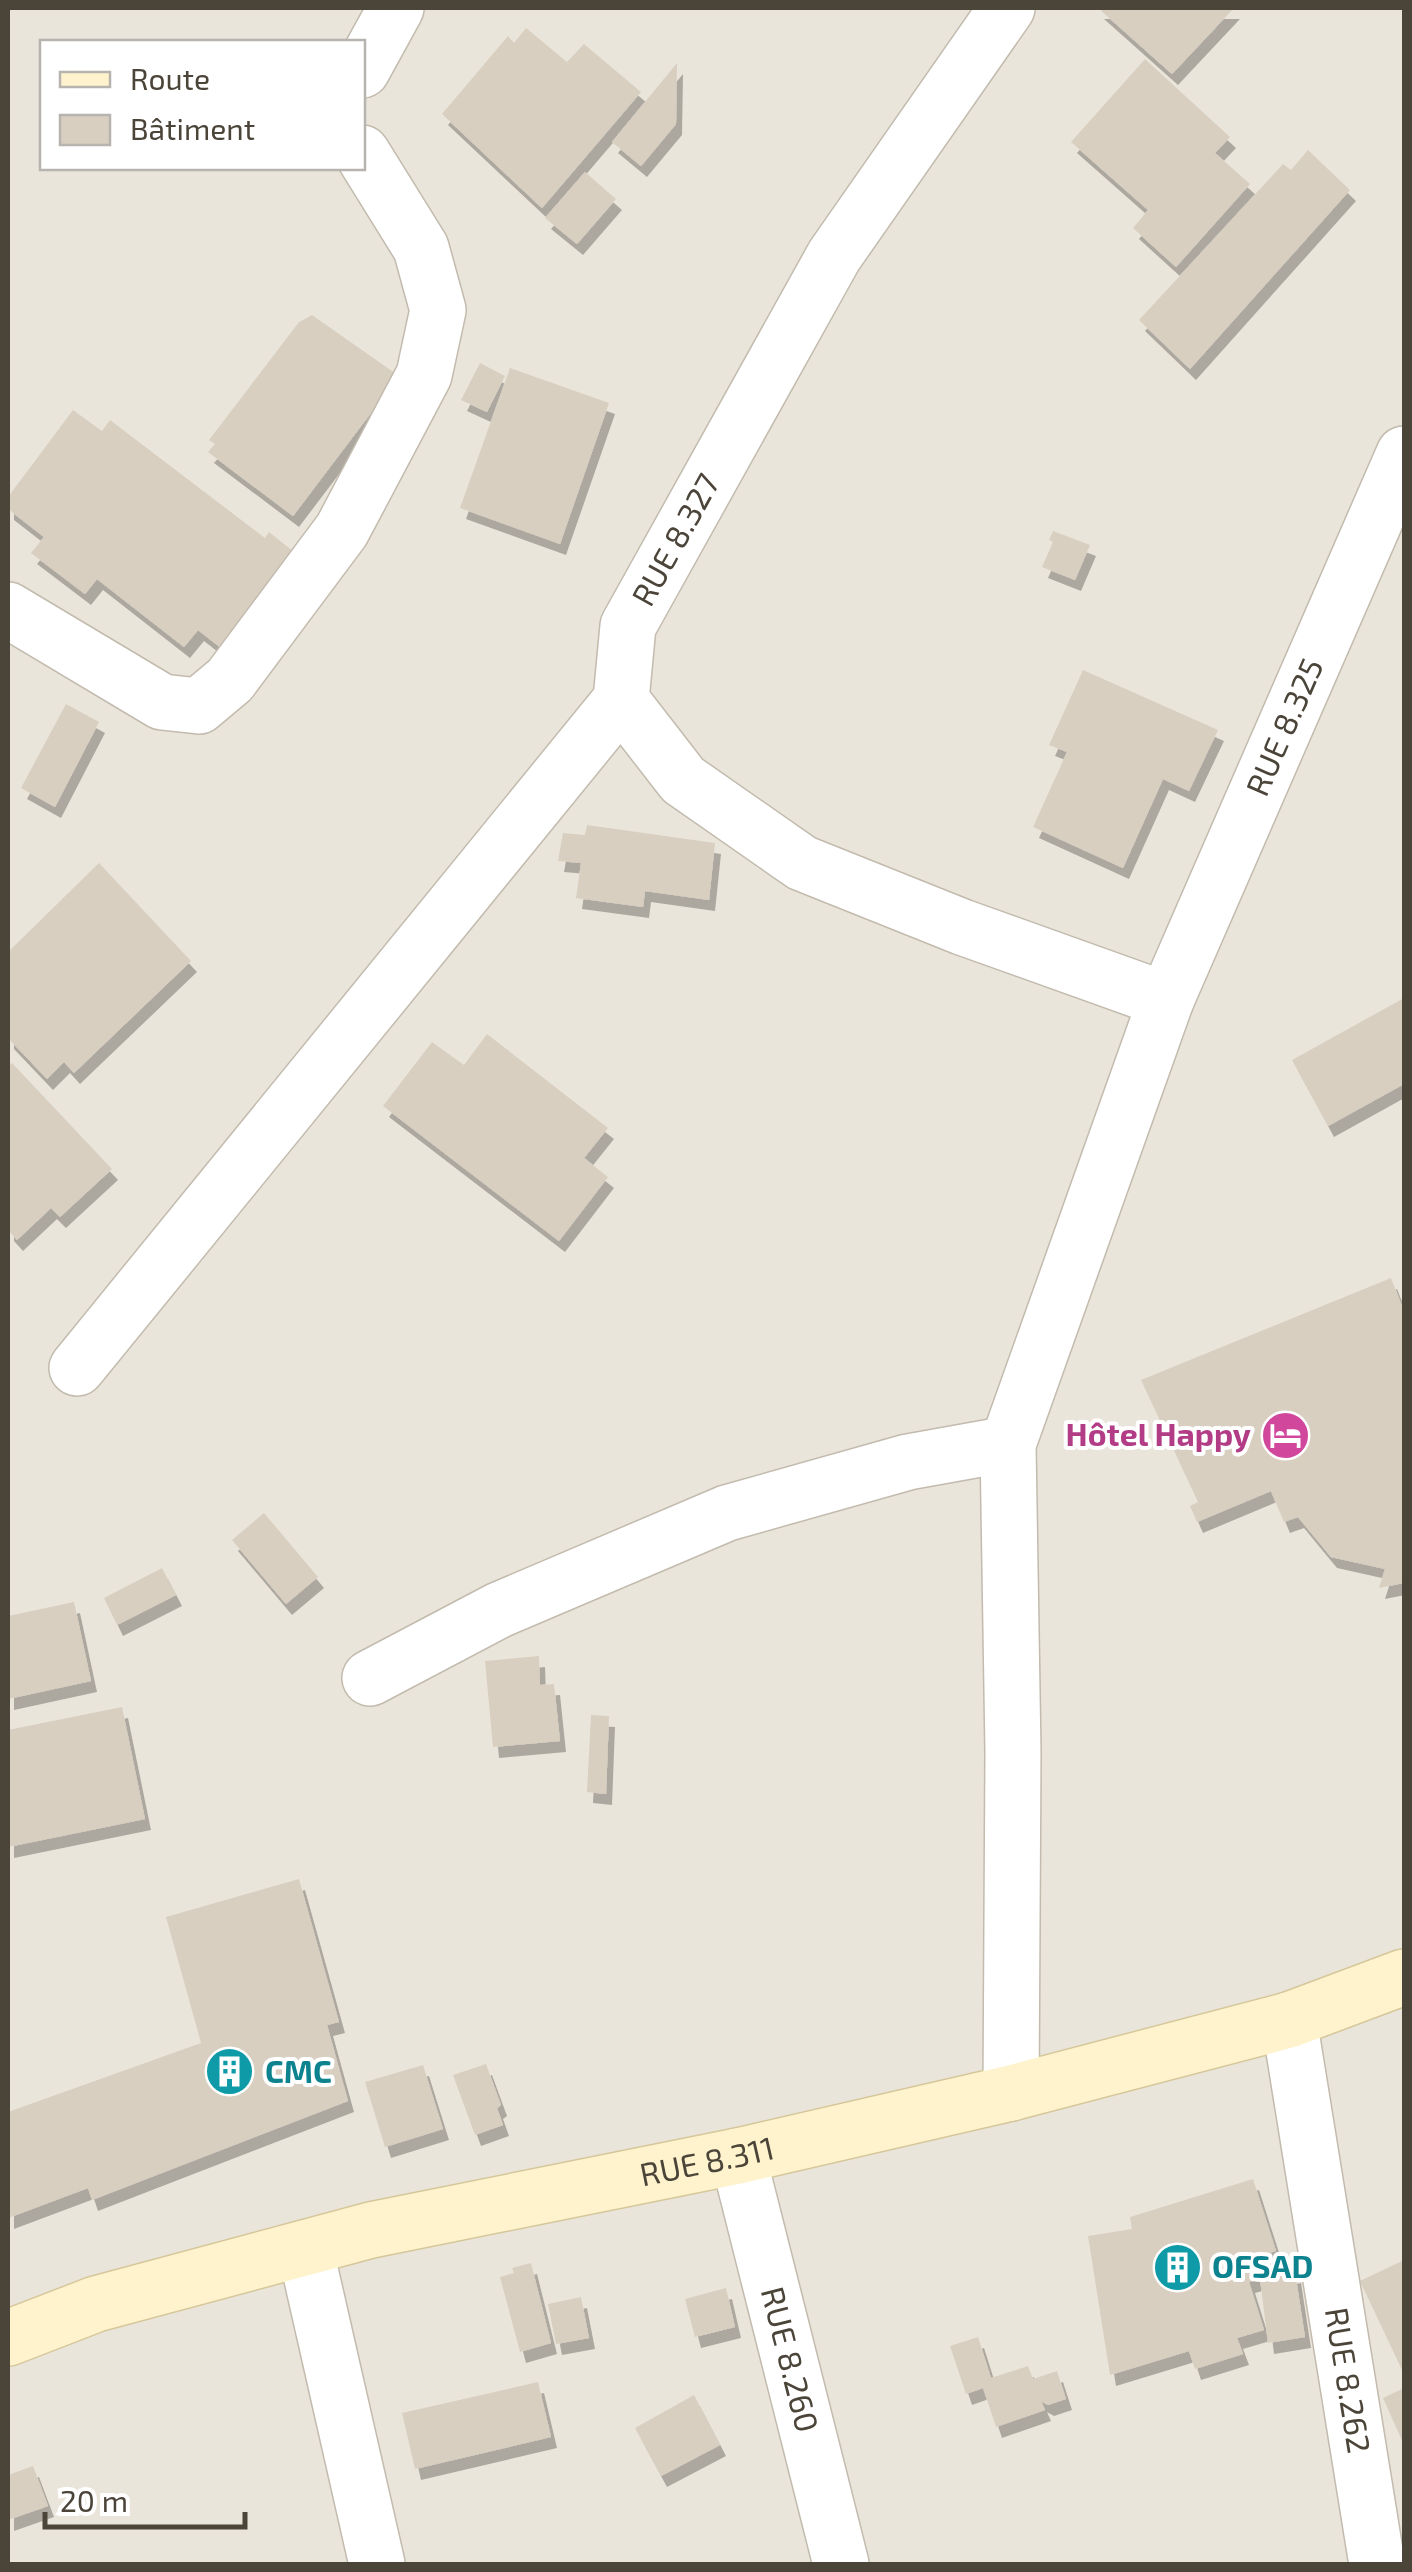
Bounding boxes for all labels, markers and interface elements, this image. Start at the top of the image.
legend [40,40,365,170]
text: Route [130,60,210,96]
text: Bâtiment [130,110,255,146]
street label: RUE 8.327 [622,466,726,612]
street label: RUE 8.325 [1237,652,1330,801]
hotel icon: Hôtel Happy [1260,1409,1312,1461]
place label: Hôtel Happy [1066,1414,1251,1453]
building icon: CMC [204,2046,256,2098]
place label: CMC [265,2051,332,2089]
street label: RUE 8.311 [636,2127,777,2192]
building icon: OFSAD [1151,2241,1203,2293]
place label: OFSAD [1212,2246,1313,2284]
street label: RUE 8.260 [755,2282,828,2436]
street label: RUE 8.262 [1319,2304,1380,2456]
scale bar [45,2467,245,2529]
text: 20 m [60,2482,128,2518]

